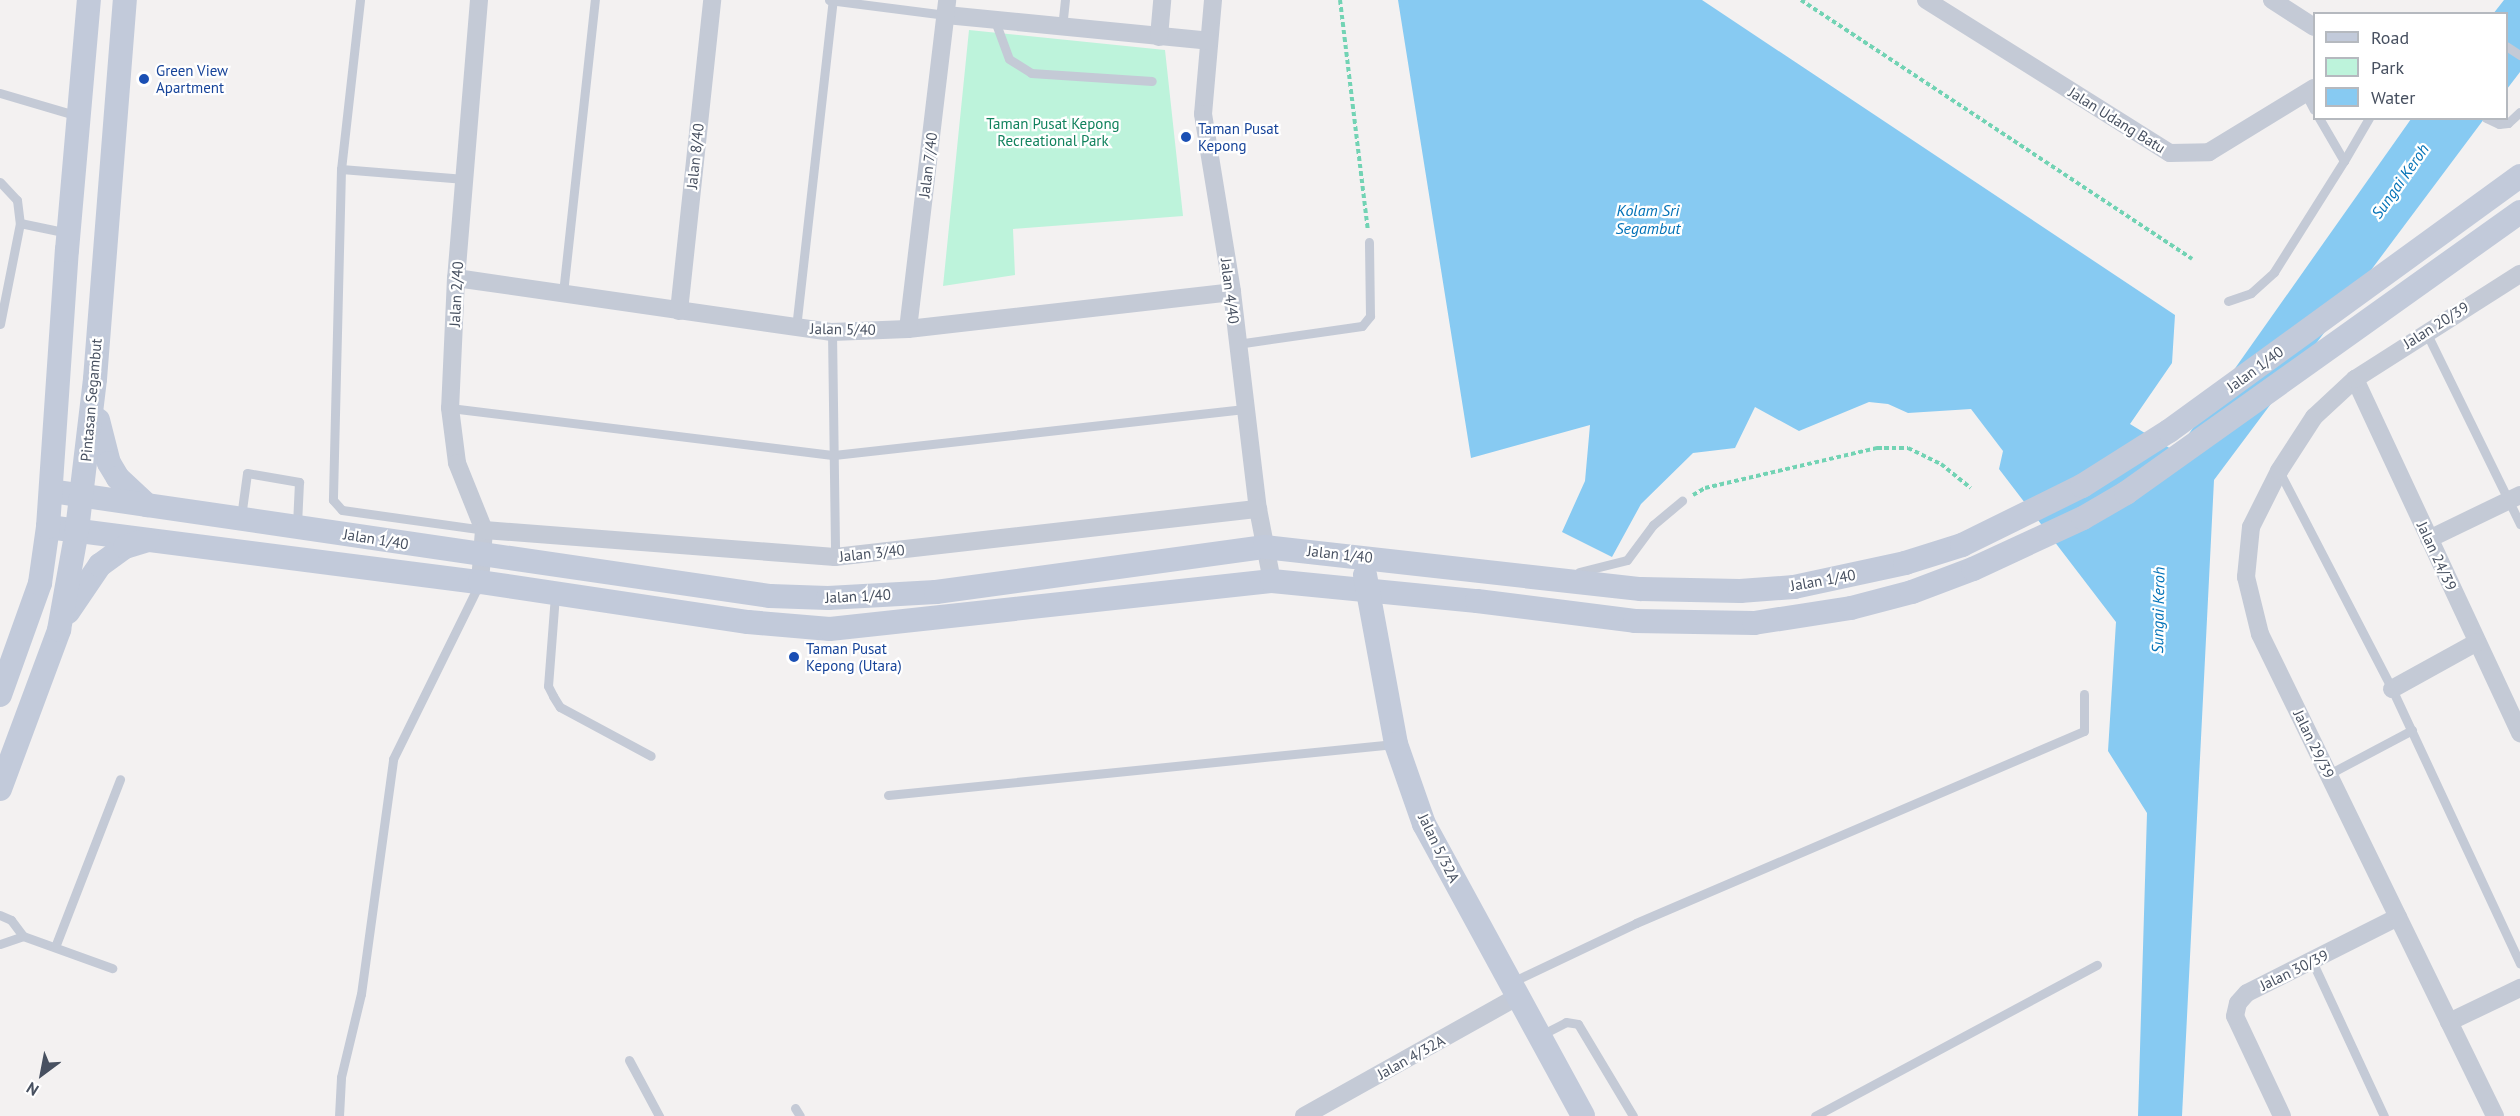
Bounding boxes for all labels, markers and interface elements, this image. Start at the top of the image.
legend [2313,12,2508,120]
text: Road [2371,26,2409,49]
text: Park [2371,56,2404,79]
place label: Green View Apartment [156,61,229,96]
marker: Green View Apartment [137,72,151,86]
street label: Jalan Udang Batu [2065,83,2169,157]
text: Water [2371,86,2415,109]
park label: Taman Pusat Kepong Recreational Park [986,114,1120,149]
place label: Taman Pusat Kepong [1198,119,1279,154]
street label: Jalan 8/40 [683,122,707,190]
marker: Taman Pusat Kepong [1179,130,1193,144]
street label: Jalan 7/40 [915,131,941,199]
water label: Sungai Keroh [2367,140,2433,222]
water label: Kolam Sri Segambut [1615,200,1681,238]
street label: Jalan 4/40 [1217,257,1243,325]
street label: Jalan 2/40 [445,261,467,327]
street label: Jalan 20/39 [2400,298,2472,352]
street label: Jalan 5/40 [810,319,876,339]
street label: Pintasan Segambut [77,338,105,462]
street label: Jalan 1/40 [2223,342,2287,396]
street label: Jalan 24/39 [2413,519,2461,593]
street label: Jalan 1/40 [342,525,410,553]
street label: Jalan 3/40 [838,541,906,565]
street label: Jalan 1/40 [1306,542,1374,566]
street label: Jalan 1/40 [1789,565,1857,595]
water label: Sungai Keroh [2148,566,2168,654]
street label: Jalan 1/40 [825,585,891,607]
place label: Taman Pusat Kepong (Utara) [806,639,902,674]
marker: Taman Pusat Kepong (Utara) [787,650,801,664]
street label: Jalan 29/39 [2290,707,2338,781]
street label: Jalan 5/32A [1415,811,1463,885]
street label: Jalan 30/39 [2257,946,2331,994]
street label: Jalan 4/32A [1374,1031,1448,1083]
north arrow [12,1044,72,1104]
text: N [23,1078,42,1101]

